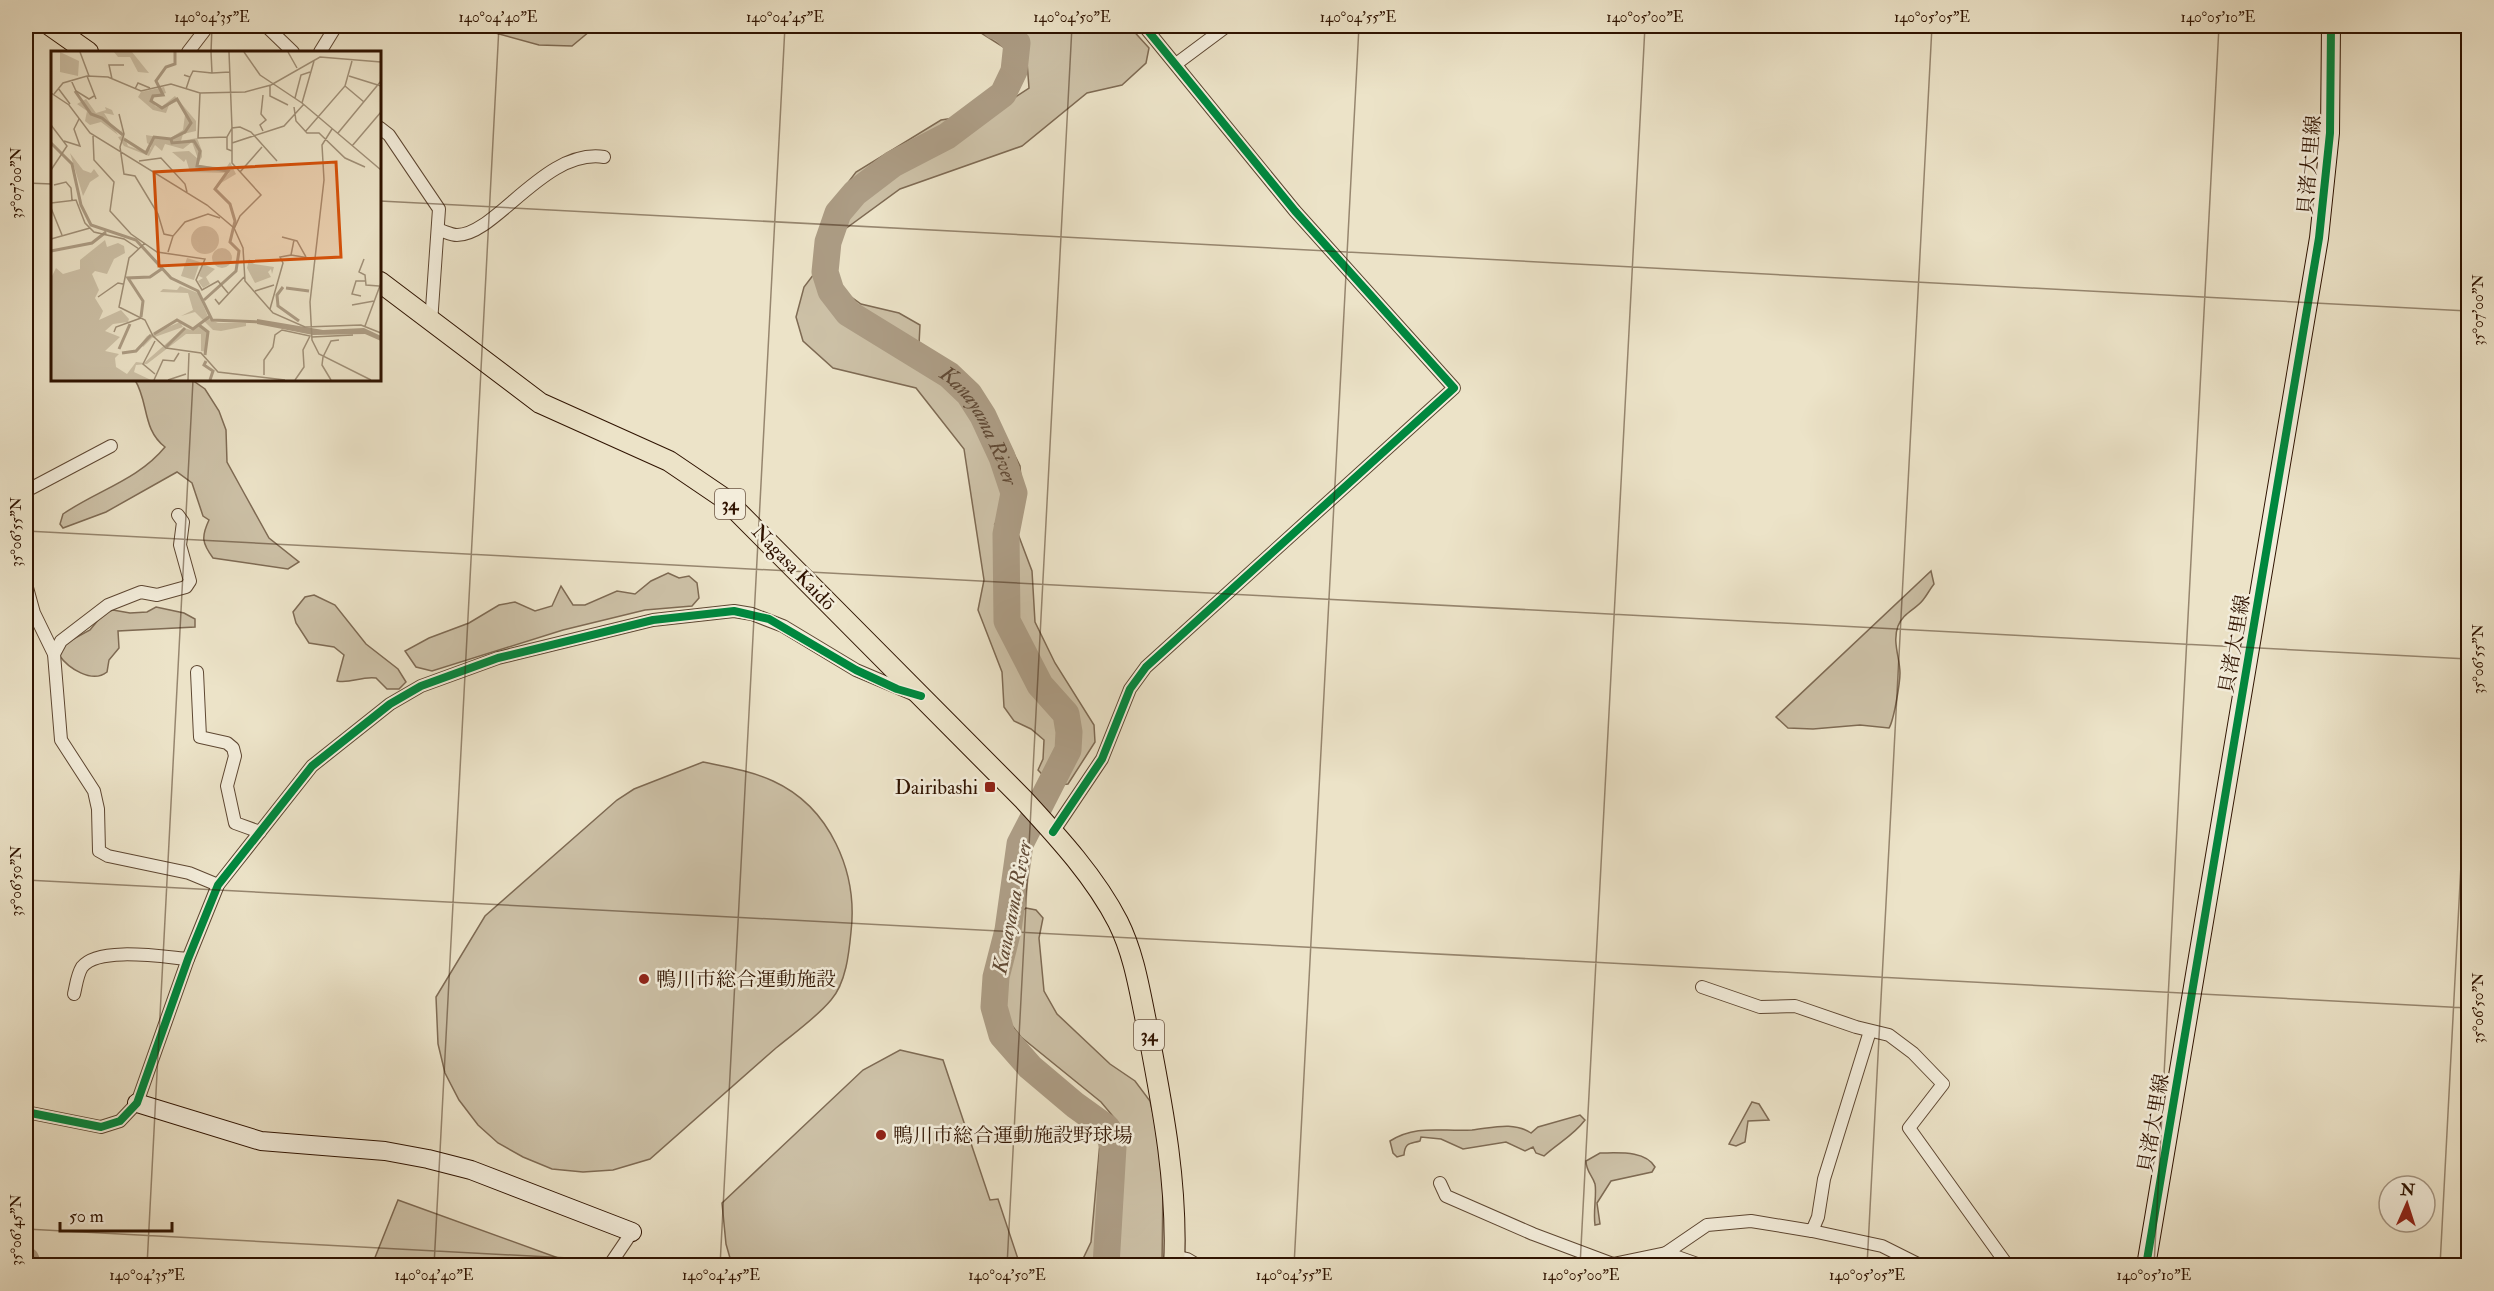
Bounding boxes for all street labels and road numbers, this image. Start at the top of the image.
street label: 貝渚大里線 [2293,114,2326,216]
road number: 34 [715,489,745,519]
street label: Nagasa Kaidō [746,519,841,616]
street label: 貝渚大里線 [2213,593,2255,695]
road number: 34 [1134,1020,1164,1050]
street label: 貝渚大里線 [2132,1072,2174,1174]

